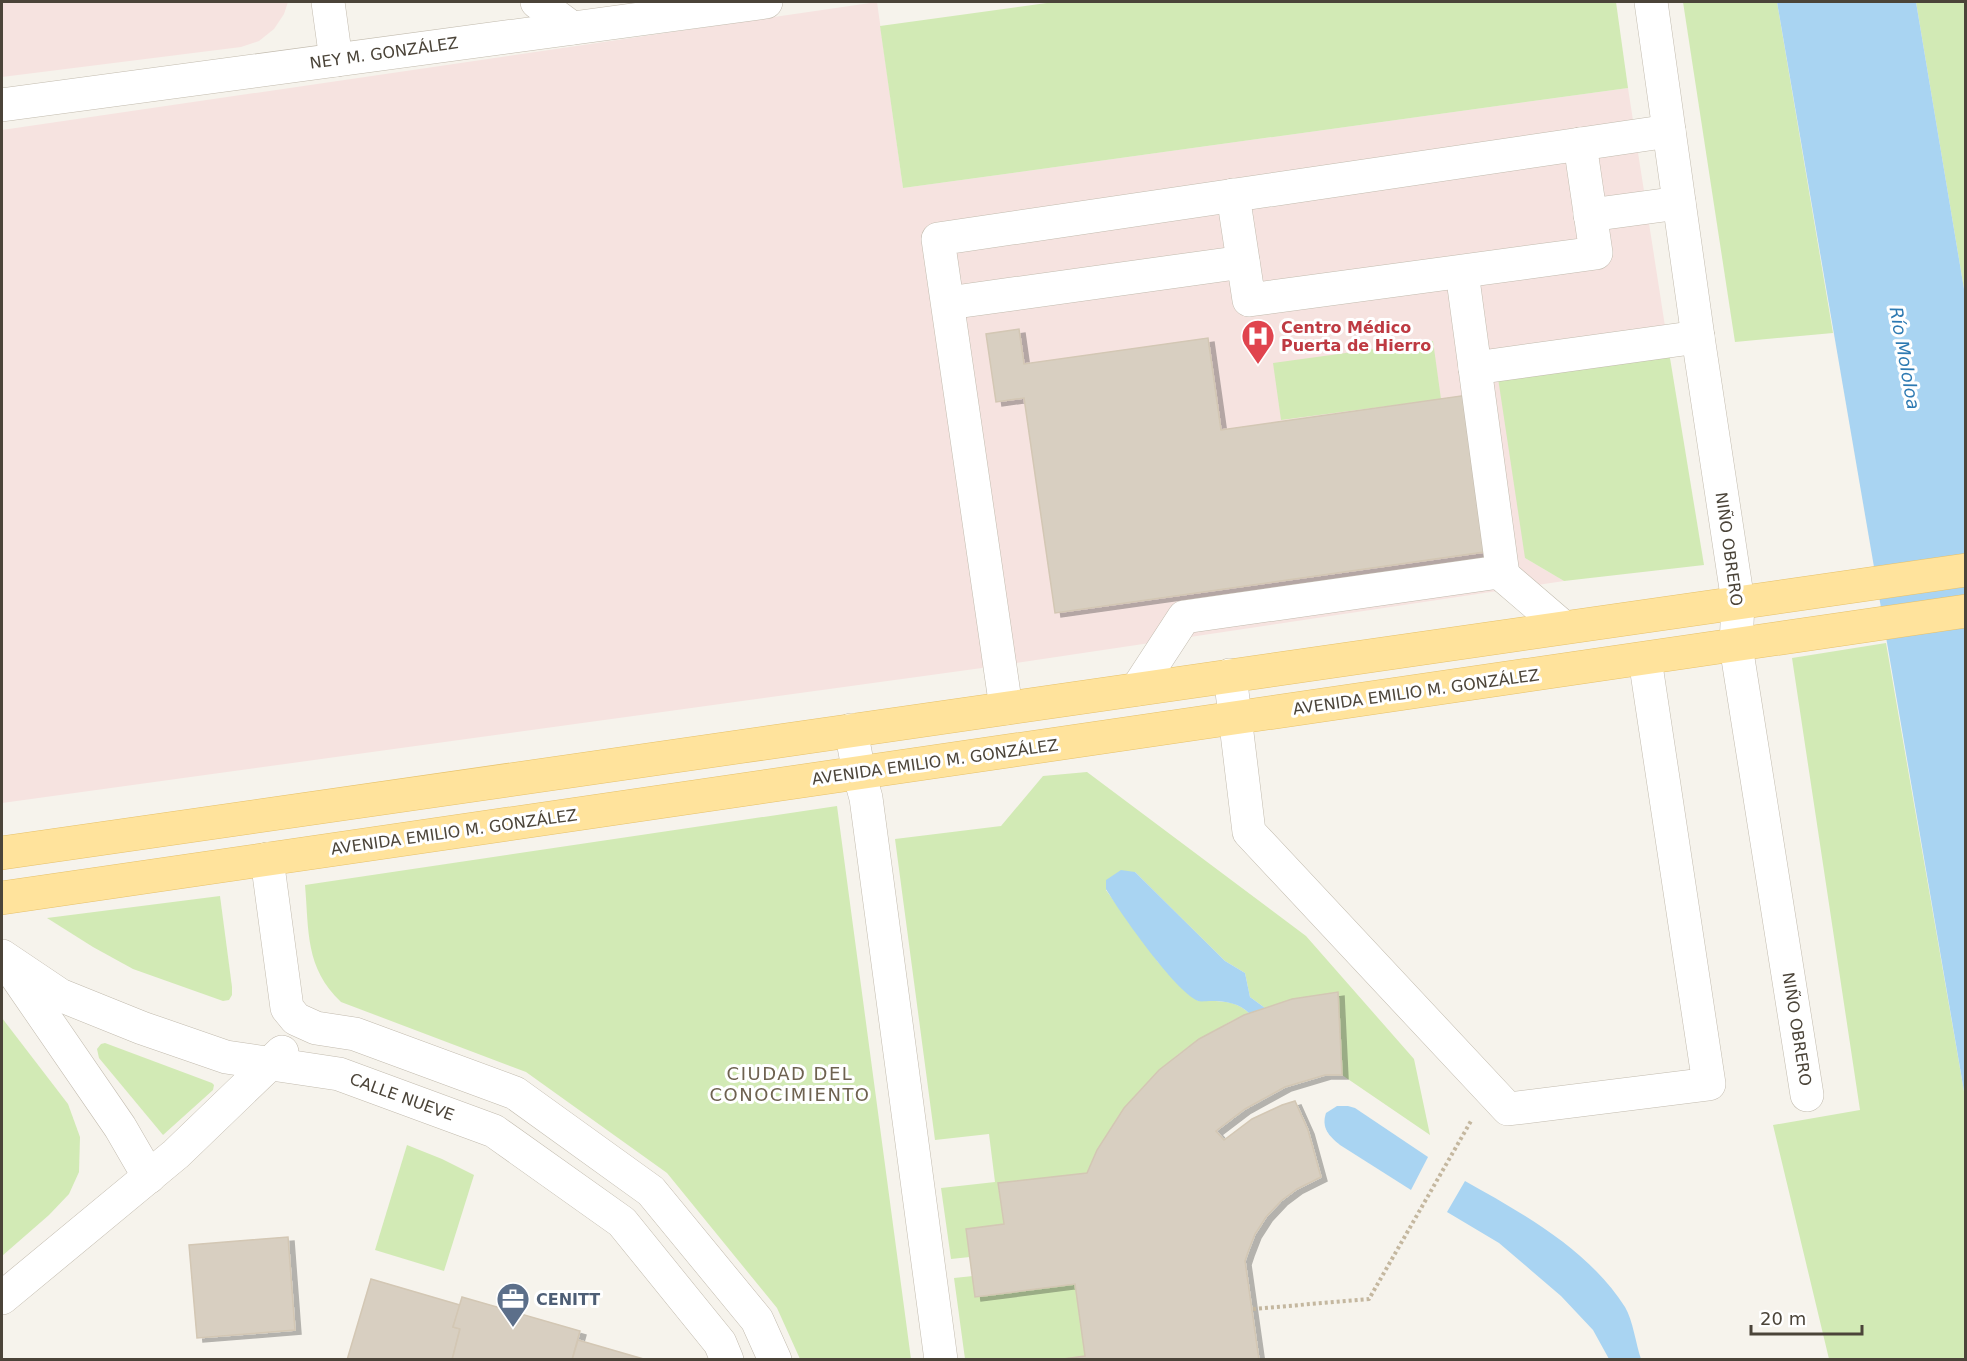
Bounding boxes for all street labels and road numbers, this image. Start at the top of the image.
street label: NEY M. GONZÁLEZ [309,33,460,73]
street label: NIÑO OBRERO [1712,491,1746,607]
street label: AVENIDA EMILIO M. GONZÁLEZ [1292,665,1540,719]
street label: AVENIDA EMILIO M. GONZÁLEZ [811,735,1059,789]
street label: AVENIDA EMILIO M. GONZÁLEZ [330,805,578,859]
street label: NIÑO OBRERO [1779,971,1815,1087]
street label: CALLE NUEVE [347,1069,457,1125]

